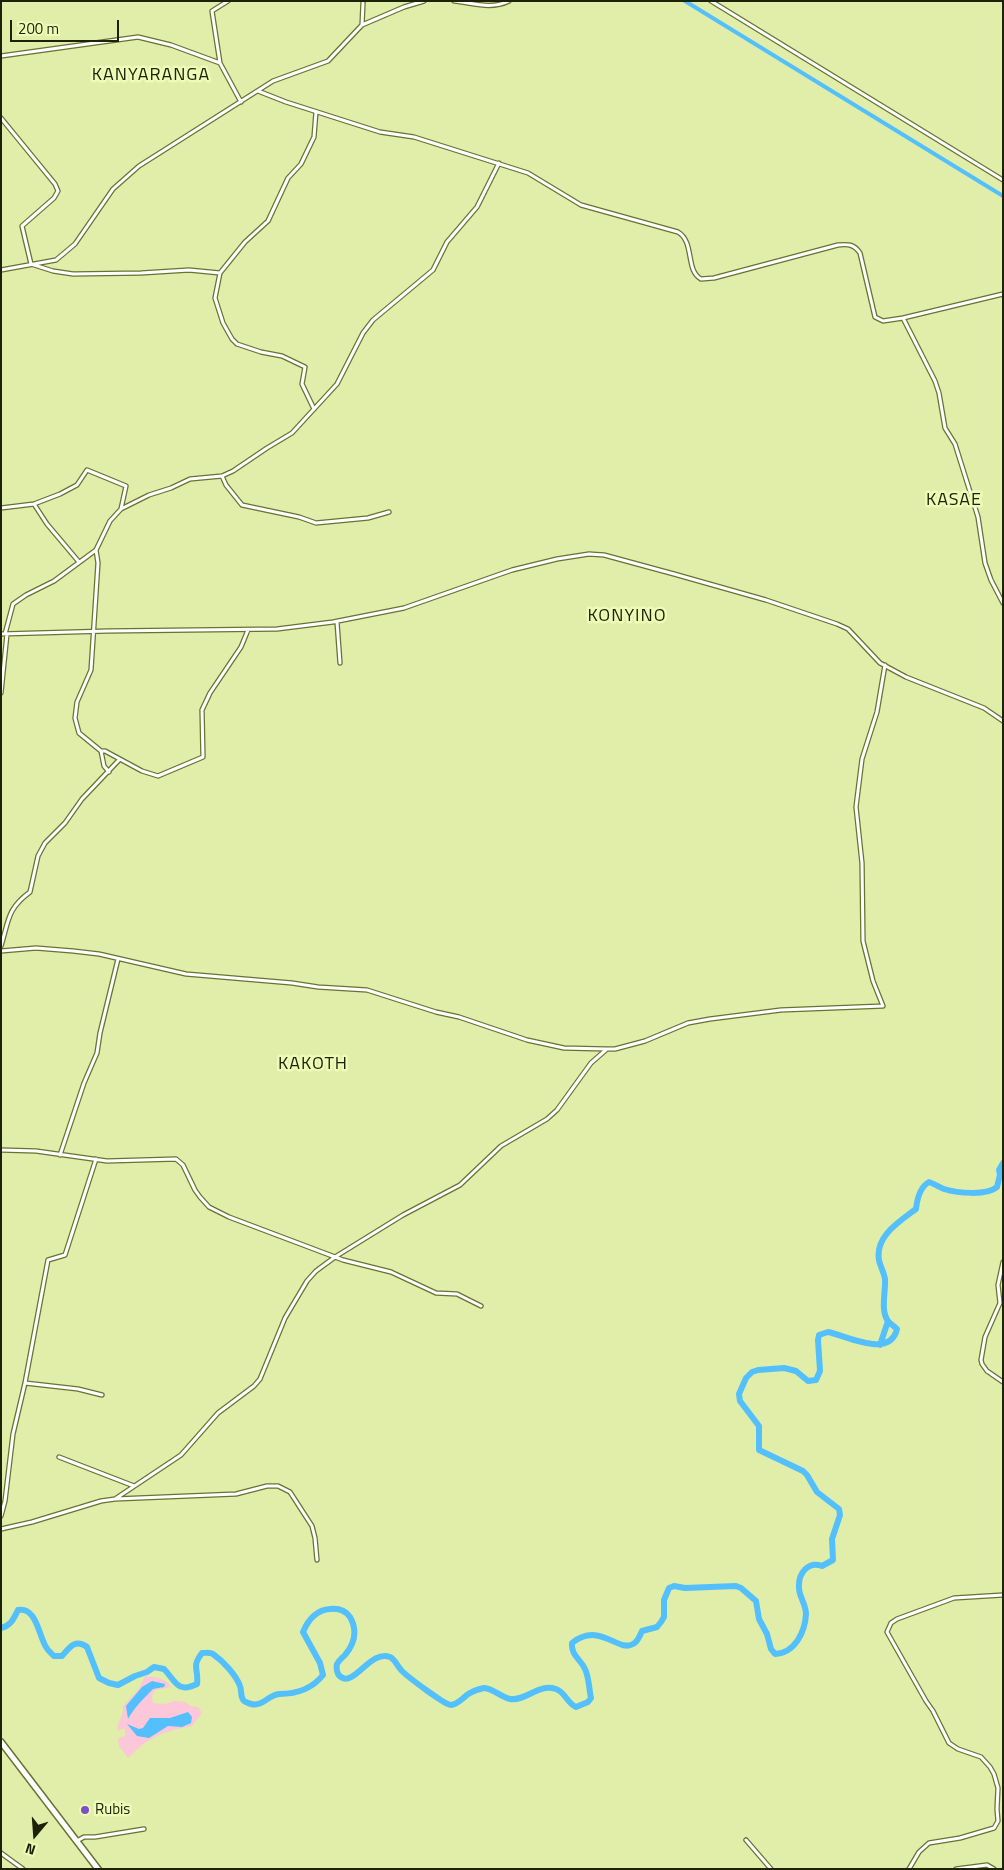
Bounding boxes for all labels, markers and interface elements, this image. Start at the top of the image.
scale bar [12,10,121,42]
text: 200 m [18,17,59,40]
district label: KANYARANGA [91,65,211,87]
district label: KASAE [925,490,983,512]
district label: KONYINO [587,606,667,628]
district label: KAKOTH [277,1054,349,1076]
place label: Rubis [95,1801,130,1819]
marker: Rubis [79,1804,91,1816]
north arrow [10,1810,60,1860]
text: N [22,1838,38,1861]

